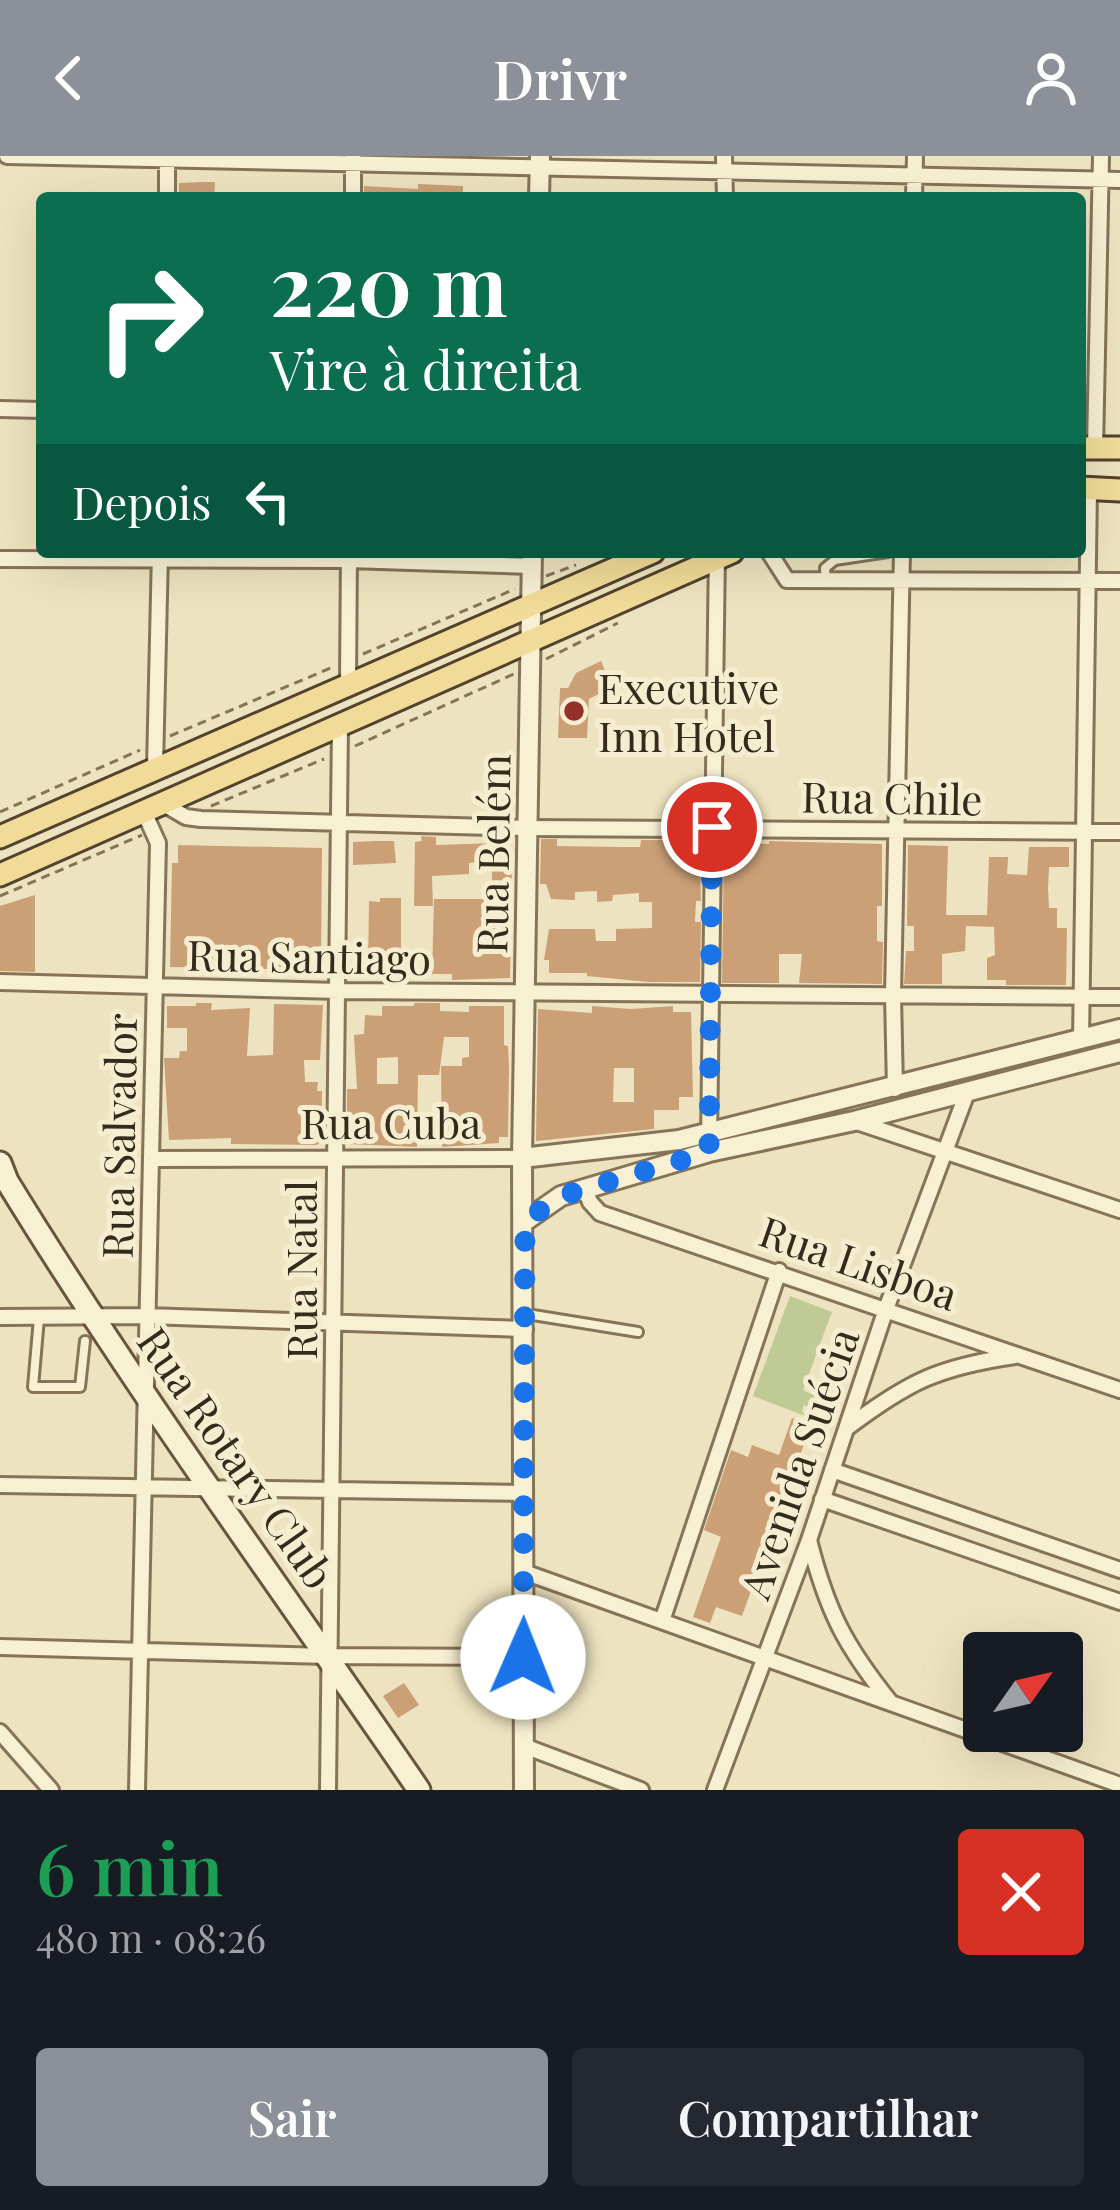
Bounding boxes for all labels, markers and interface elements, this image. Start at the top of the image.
text: Drivr [493,42,627,114]
icon: back [36,45,102,111]
icon: person [1018,45,1084,111]
text: 220 m [270,226,508,338]
icon: right [72,240,228,396]
text: Vire à direita [270,333,581,405]
icon: left [235,468,301,534]
text: Depois [72,471,211,531]
place label: Executive Inn Hotel [598,659,779,763]
marker: Executive Inn Hotel [561,698,587,724]
street label: Rua Belém [462,754,522,954]
street label: Rua Chile [801,767,983,827]
pin [661,776,763,878]
icon: arrive [679,794,745,860]
street label: Rua Santiago [187,926,431,986]
street label: Rua Salvador [88,1013,148,1259]
street label: Rua Cuba [301,1094,481,1150]
street label: Rua Natal [272,1180,328,1360]
street label: Rua Lisboa [753,1202,966,1322]
street label: Rua Rotary Club [126,1315,348,1599]
street label: Avenida Suécia [725,1320,870,1607]
position arrow [460,1594,586,1720]
north arrow [963,1632,1083,1752]
map controls [963,1632,1083,1752]
text: 6 min [36,1818,223,1914]
button: close [958,1829,1084,1955]
text: 480 m · 08:26 [36,1911,266,1963]
button: Sair [36,2048,548,2186]
button: Compartilhar [572,2048,1084,2186]

